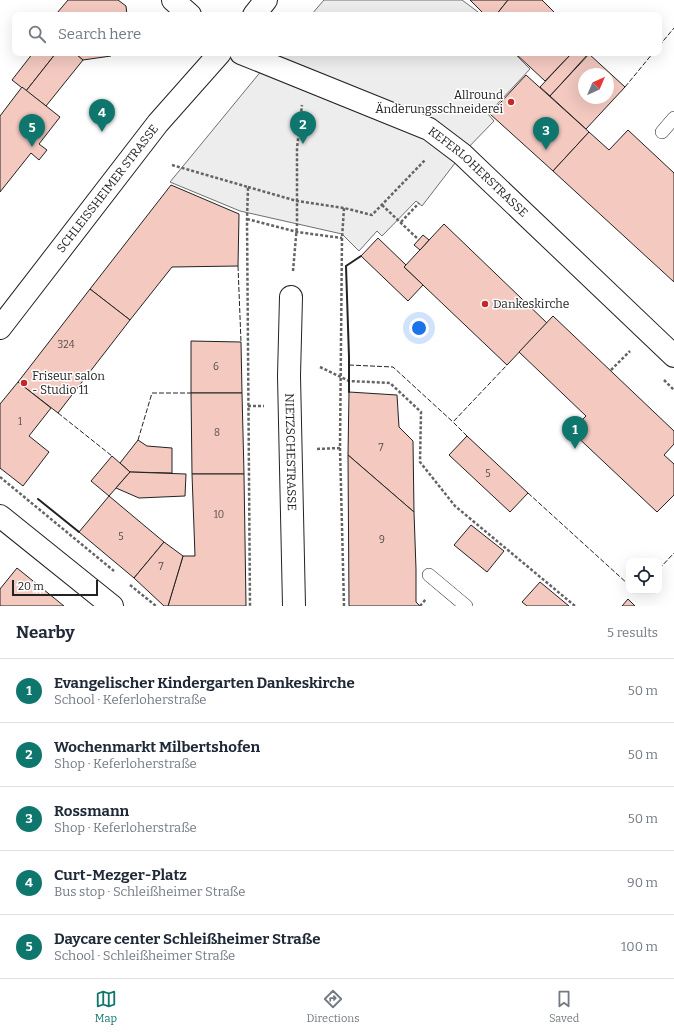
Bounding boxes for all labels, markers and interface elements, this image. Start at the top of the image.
search box [12,12,662,56]
icon: search [26,23,48,45]
text: Search here [58,25,141,43]
north arrow [578,68,614,104]
place label: Allround Änderungsschneiderei [375,88,503,116]
marker: Allround Änderungsschneiderei [506,97,516,107]
pin: 4 [89,99,115,132]
pin: 2 [290,111,316,144]
pin: 5 [19,114,45,147]
pin: 3 [533,117,559,150]
street label: SCHLEISSHEIMER STRASSE [54,122,161,255]
street label: KEFERLOHERSTRASSE [425,124,531,220]
place label: Dankeskirche [493,297,569,311]
marker: Dankeskirche [480,299,490,309]
your location [409,318,429,338]
house number: 324 [58,339,75,351]
house number: 6 [213,361,219,373]
place label: Friseur salon - Studio 11 [32,369,105,397]
marker: Friseur salon - Studio 11 [19,378,29,388]
street label: NIETZSCHESTRASSE [282,393,299,511]
house number: 1 [18,416,22,428]
pin: 1 [562,416,588,449]
house number: 8 [214,427,220,439]
house number: 7 [378,442,384,454]
house number: 5 [485,468,491,480]
house number: 10 [214,509,224,521]
house number: 5 [118,531,124,543]
house number: 9 [379,534,385,546]
map controls [626,558,662,594]
button: locate [626,558,662,594]
house number: 7 [158,561,164,573]
scale bar [12,578,98,597]
text: 20 m [18,580,44,593]
text: Nearby [16,622,75,643]
text: 5 results [607,625,658,640]
text: Evangelischer Kindergarten Dankeskirche [54,674,355,692]
text: 1 [26,683,32,698]
text: 50 m [628,683,658,698]
text: School · Keferloherstraße [54,692,206,707]
text: Wochenmarkt Milbertshofen [54,738,260,756]
text: 2 [25,747,33,762]
text: 50 m [628,747,658,762]
text: Shop · Keferloherstraße [54,756,197,771]
text: Rossmann [54,802,129,820]
text: 3 [25,811,33,826]
text: 50 m [628,811,658,826]
text: Shop · Keferloherstraße [54,820,197,835]
text: Curt-Mezger-Platz [54,866,187,884]
text: 4 [25,875,33,890]
text: 90 m [627,875,658,890]
text: Bus stop · Schleißheimer Straße [54,884,245,899]
text: Daycare center Schleißheimer Straße [54,930,320,948]
text: 5 [25,939,33,954]
text: 100 m [621,939,658,954]
text: School · Schleißheimer Straße [54,948,235,963]
tab: Map [95,988,117,1025]
tab: Directions [307,988,359,1025]
tab: Saved [549,988,579,1025]

